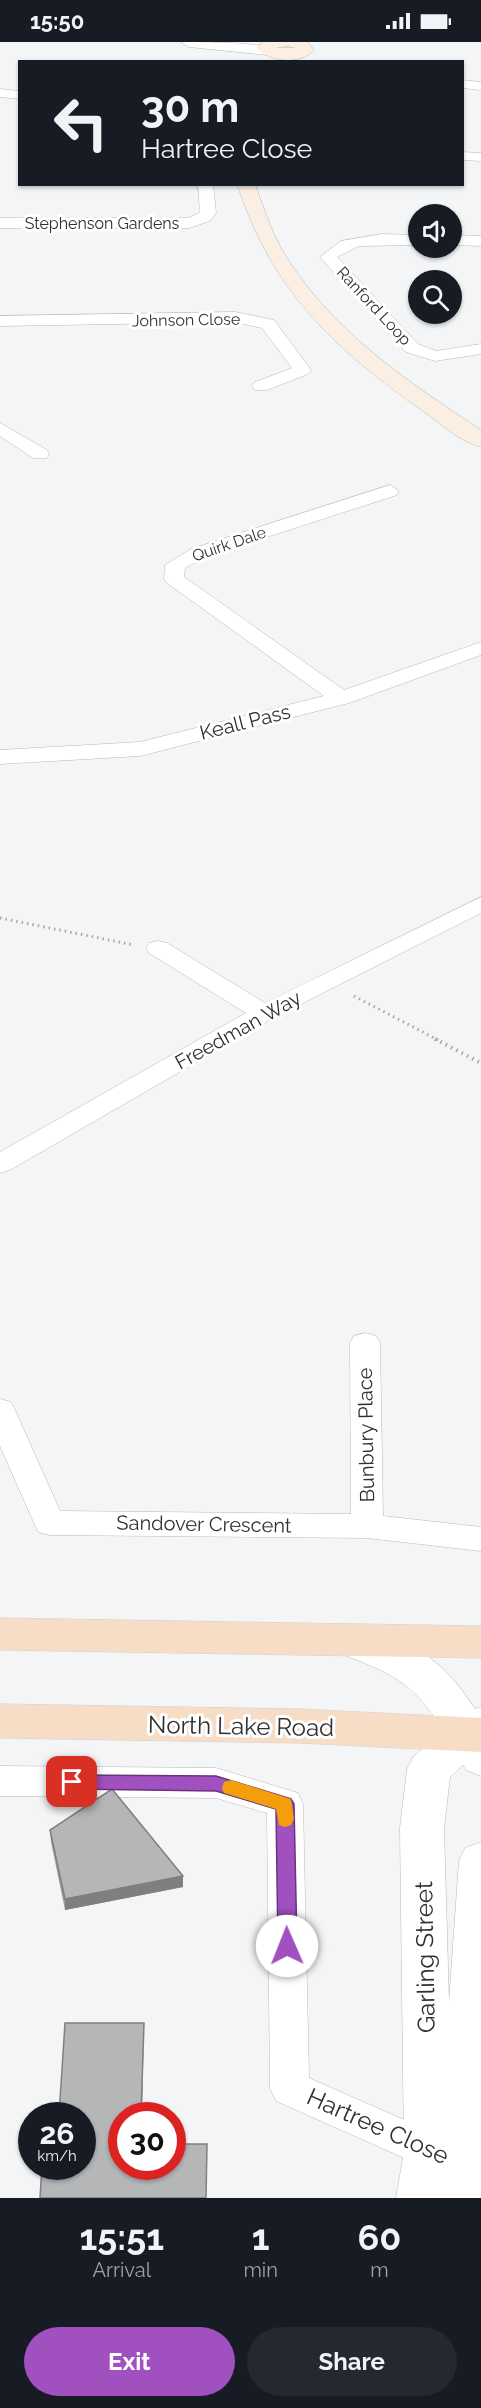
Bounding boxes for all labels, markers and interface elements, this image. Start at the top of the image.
text: 15:50 [30,8,84,34]
text: 30 m [141,83,239,132]
icon: left [42,84,120,162]
text: Hartree Close [141,133,312,164]
map controls [408,204,462,324]
button: sound [408,204,462,258]
street label: Stephenson Gardens [25,214,180,233]
street label: Ranford Loop [333,263,415,349]
button: search [408,270,462,324]
street label: Johnson Close [132,310,240,330]
street label: Quirk Dale [190,522,268,566]
street label: Keall Pass [197,699,293,745]
street label: Freedman Way [171,985,305,1074]
street label: Bunbury Place [353,1367,379,1503]
street label: Sandover Crescent [116,1510,292,1538]
street label: North Lake Road [148,1710,334,1742]
pin [46,1756,97,1807]
icon: arrive [55,1765,88,1798]
street label: Garling Street [409,1881,441,2033]
position arrow [255,1914,319,1978]
street label: Hartree Close [302,2082,454,2170]
speed limit sign: 30 [108,2102,186,2180]
text: 26 [39,2116,75,2151]
text: km/h [37,2147,77,2165]
text: 15:51 [80,2216,164,2258]
text: 1 [252,2216,270,2258]
text: 60 [357,2216,401,2258]
text: Arrival [92,2258,151,2282]
text: min [243,2258,278,2282]
text: m [370,2258,389,2282]
button: Exit [24,2327,235,2396]
button: Share [247,2327,457,2396]

